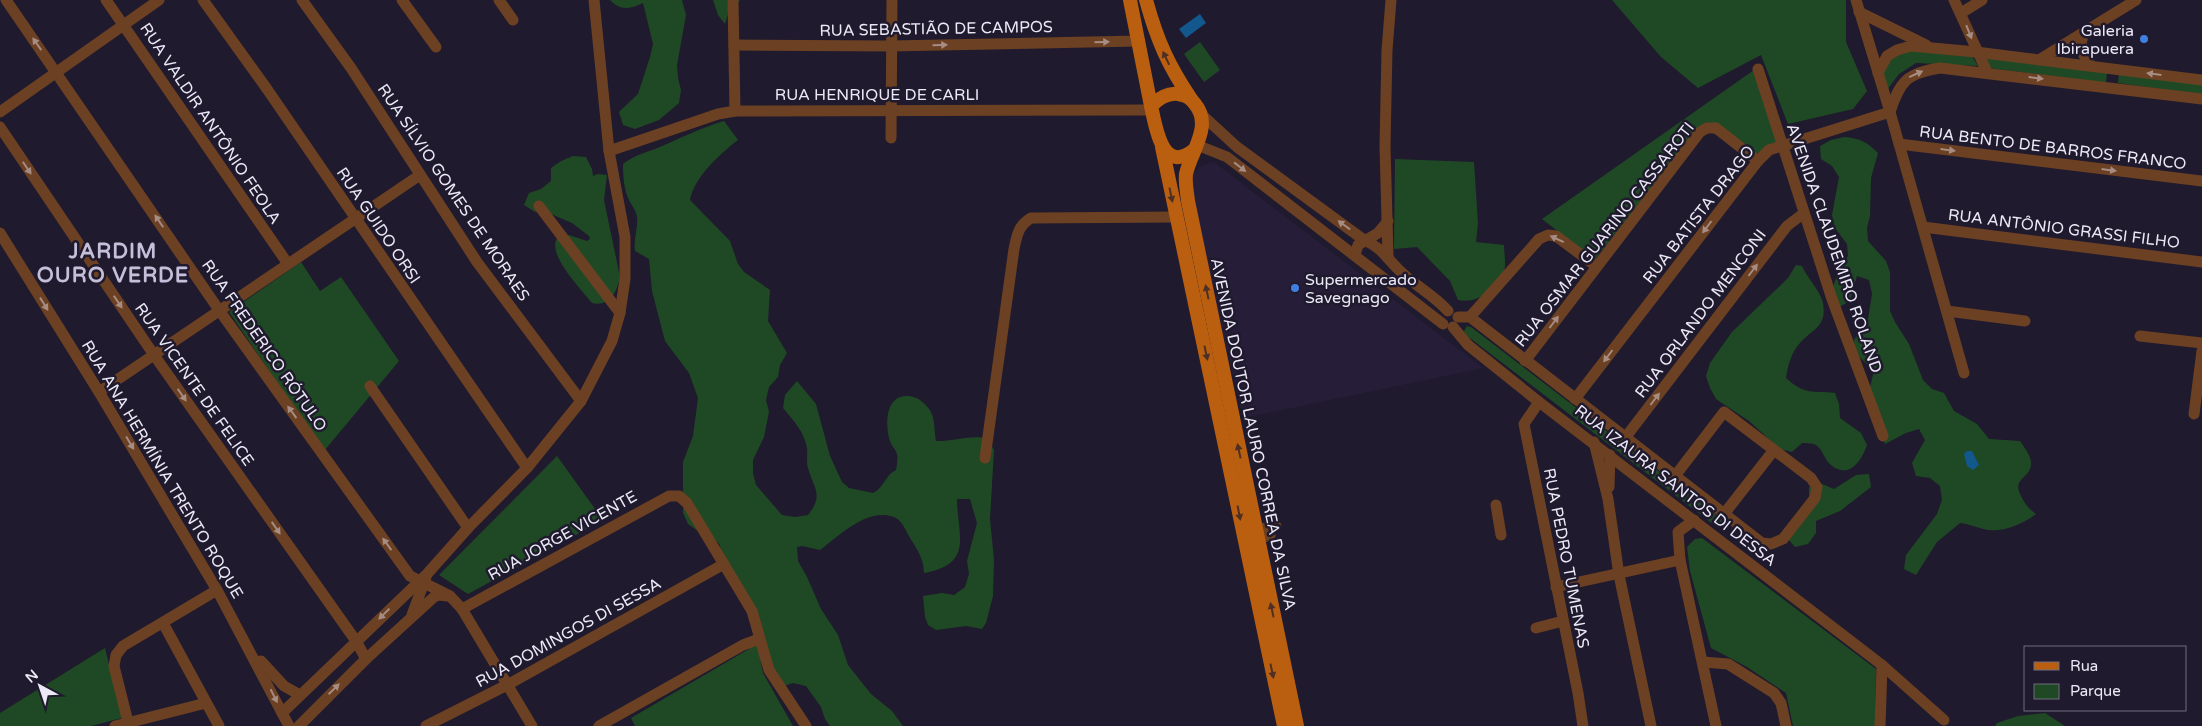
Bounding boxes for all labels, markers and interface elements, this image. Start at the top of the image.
street label: RUA SEBASTIÃO DE CAMPOS [819,17,1053,41]
street label: RUA VALDIR ANTÔNIO FEOLA [135,19,285,228]
place label: Galeria Ibirapuera [2056,21,2134,59]
one-way arrow [1965,25,1973,40]
marker: Galeria Ibirapuera [2138,33,2150,45]
one-way arrow [1095,37,1111,45]
one-way arrow [32,38,43,51]
one-way arrow [932,41,948,49]
one-way arrow [1162,51,1170,65]
one-way arrow [1909,69,1923,77]
one-way arrow [2145,70,2161,78]
one-way arrow [2028,74,2044,82]
street label: RUA SÍLVIO GOMES DE MORAES [373,80,534,305]
street label: RUA HENRIQUE DE CARLI [775,85,979,105]
street label: RUA OSMAR GUARINO CASSAROTI [1511,118,1699,351]
street label: AVENIDA CLAUDEMIRO ROLAND [1782,121,1886,376]
street label: RUA BENTO DE BARROS FRANCO [1918,122,2188,174]
street label: RUA BATISTA DRAGO [1639,141,1759,288]
one-way arrow [1940,146,1956,154]
one-way arrow [22,161,32,174]
one-way arrow [1233,161,1246,172]
street label: RUA GUIDO ORSI [332,164,425,288]
one-way arrow [2101,166,2117,174]
one-way arrow [1168,187,1176,203]
street label: RUA ANTÔNIO GRASSI FILHO [1947,205,2181,253]
one-way arrow [154,215,164,228]
one-way arrow [1338,220,1351,231]
one-way arrow [1701,220,1712,233]
street label: RUA ORLANDO MENCONI [1631,225,1771,402]
one-way arrow [1549,234,1564,243]
district label: JARDIM OURO VERDE [37,239,189,288]
street label: RUA FREDERICO RÓTULO [197,256,331,435]
street label: AVENIDA DOUTOR LAURO CORREA DA SILVA [1206,256,1300,612]
one-way arrow [1748,264,1759,277]
place label: Supermercado Savegnago [1305,270,1417,308]
marker: Supermercado Savegnago [1289,282,1301,294]
one-way arrow [1203,284,1211,299]
one-way arrow [113,296,123,309]
one-way arrow [40,298,49,311]
street label: RUA VICENTE DE FELICE [130,299,258,470]
one-way arrow [1549,316,1560,329]
street label: RUA ANA HERMÍNIA TRENTO ROQUE [77,337,247,602]
one-way arrow [1202,346,1210,361]
one-way arrow [1603,349,1613,363]
one-way arrow [177,388,187,402]
one-way arrow [1650,392,1660,406]
street label: RUA IZAURA SANTOS DI DESSA [1570,401,1780,571]
one-way arrow [287,406,298,419]
one-way arrow [125,436,134,449]
one-way arrow [1235,442,1243,458]
street label: RUA PEDRO TUMENAS [1539,466,1593,650]
street label: RUA JORGE VICENTE [484,487,641,585]
one-way arrow [1235,505,1243,521]
one-way arrow [271,521,281,534]
one-way arrow [382,537,392,551]
street label: RUA DOMINGOS DI SESSA [472,574,665,692]
one-way arrow [1268,602,1276,618]
one-way arrow [378,608,390,620]
legend [2024,646,2187,711]
text: Rua [2070,657,2098,675]
north arrow [15,661,65,711]
one-way arrow [1268,664,1276,679]
text: N [22,666,42,687]
text: Parque [2070,682,2121,700]
one-way arrow [328,683,340,695]
one-way arrow [269,689,278,704]

